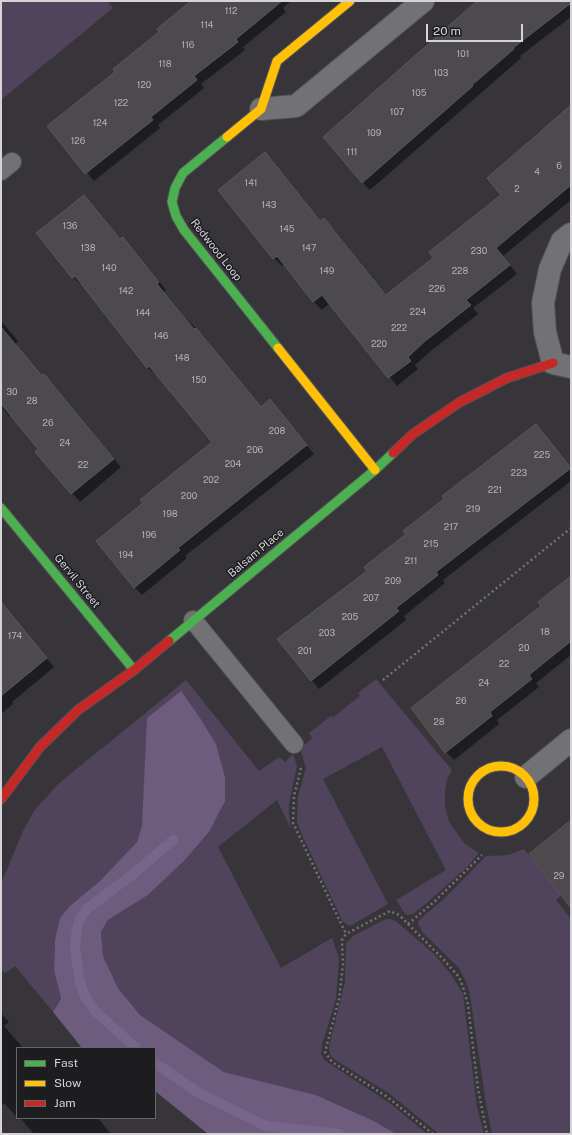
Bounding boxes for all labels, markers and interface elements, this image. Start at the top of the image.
house number: 112 [225,6,237,16]
scale bar [428,16,525,42]
house number: 114 [201,20,213,30]
text: 20 m [433,24,461,38]
house number: 116 [182,40,194,50]
house number: 101 [457,49,469,59]
house number: 118 [158,59,172,69]
house number: 103 [434,68,448,78]
house number: 120 [137,80,151,90]
house number: 105 [412,88,426,98]
house number: 122 [114,98,128,108]
house number: 107 [390,107,404,117]
house number: 124 [93,118,107,128]
house number: 109 [367,128,381,138]
house number: 126 [71,136,85,146]
house number: 111 [347,147,357,157]
house number: 6 [556,161,562,171]
house number: 4 [534,167,540,177]
house number: 141 [245,178,257,188]
house number: 2 [514,184,520,194]
house number: 143 [262,200,276,210]
street label: Redwood Loop [188,216,244,284]
house number: 136 [63,221,77,231]
house number: 145 [279,224,295,234]
house number: 138 [80,243,96,253]
house number: 147 [302,243,316,253]
house number: 230 [471,246,487,256]
house number: 140 [102,263,116,273]
house number: 149 [320,266,334,276]
house number: 228 [452,266,468,276]
house number: 226 [429,284,445,294]
house number: 142 [119,286,133,296]
house number: 224 [410,307,426,317]
house number: 144 [136,308,150,318]
house number: 222 [391,323,407,333]
house number: 146 [154,331,168,341]
house number: 220 [371,339,387,349]
house number: 148 [174,353,190,363]
house number: 150 [192,375,206,385]
house number: 30 [6,387,18,397]
house number: 28 [26,396,38,406]
house number: 26 [43,418,53,428]
house number: 208 [269,426,285,436]
house number: 24 [59,438,71,448]
house number: 206 [247,445,263,455]
house number: 225 [534,450,550,460]
house number: 204 [225,459,241,469]
house number: 22 [78,460,88,470]
house number: 223 [511,468,527,478]
house number: 202 [203,475,219,485]
house number: 221 [488,485,502,495]
house number: 200 [181,491,197,501]
house number: 219 [466,504,480,514]
house number: 198 [162,509,178,519]
house number: 217 [444,522,458,532]
street label: Balsam Place [225,526,287,580]
house number: 196 [142,530,156,540]
house number: 215 [424,539,438,549]
house number: 194 [119,550,133,560]
street label: Gervil Street [51,552,103,610]
house number: 211 [405,556,417,566]
house number: 209 [385,576,401,586]
house number: 207 [363,593,379,603]
house number: 205 [342,612,358,622]
house number: 18 [540,627,550,637]
house number: 203 [319,628,335,638]
house number: 174 [8,631,22,641]
house number: 20 [519,643,529,653]
house number: 201 [298,646,312,656]
house number: 22 [499,659,509,669]
house number: 24 [478,678,490,688]
house number: 26 [456,696,466,706]
house number: 28 [433,717,445,727]
house number: 29 [554,871,564,881]
legend [16,1047,156,1119]
text: Fast [54,1056,78,1070]
text: Slow [54,1076,81,1090]
text: Jam [54,1096,76,1110]

